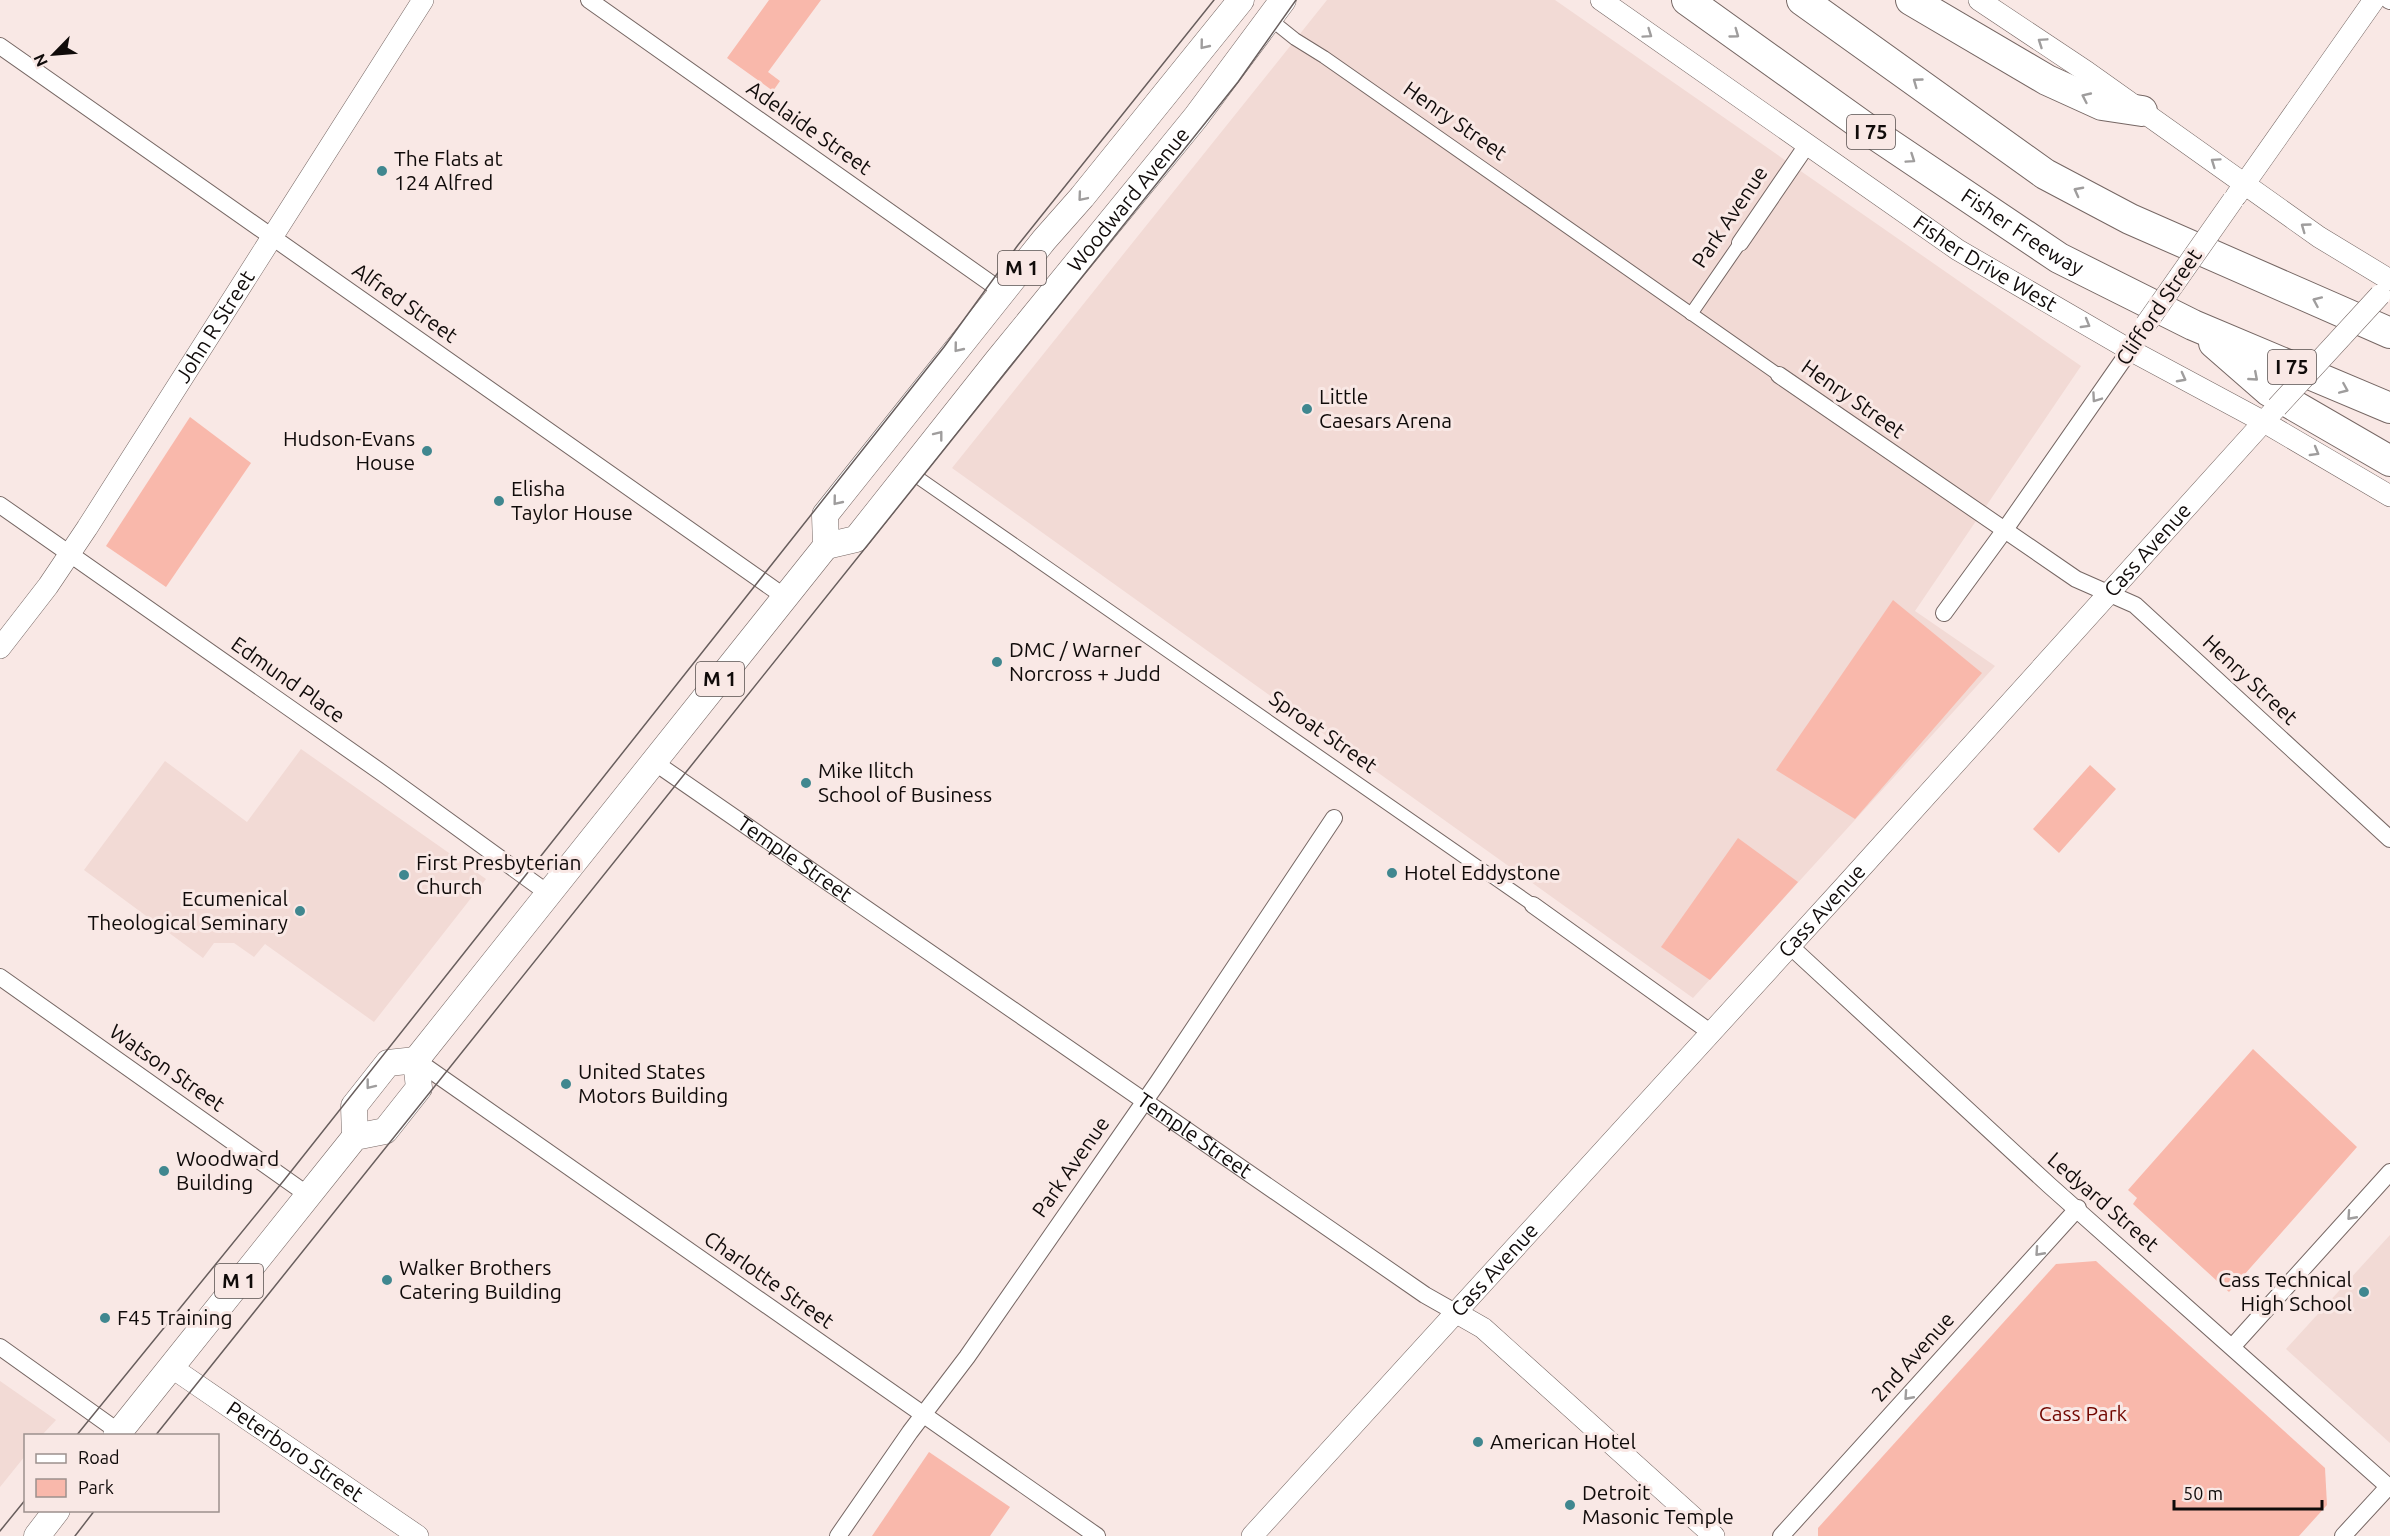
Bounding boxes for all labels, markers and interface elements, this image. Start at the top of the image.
north arrow [24,24,84,84]
one-way arrow [1642,27,1653,38]
one-way arrow [1728,27,1739,38]
one-way arrow [1200,38,1211,49]
one-way arrow [2038,38,2049,49]
text: N [30,51,51,70]
street label: Adelaide Street [743,75,876,179]
street label: Henry Street [1399,76,1512,164]
one-way arrow [1912,78,1923,89]
one-way arrow [2081,93,2092,105]
road number: I 75 [1847,115,1895,149]
street label: Woodward Avenue [1062,122,1194,276]
place label: The Flats at 124 Alfred [394,146,503,194]
one-way arrow [1904,152,1915,163]
one-way arrow [2211,158,2222,169]
street label: Park Avenue [1686,161,1772,272]
marker: The Flats at 124 Alfred [375,164,389,178]
street label: Fisher Freeway [1957,183,2088,279]
one-way arrow [2073,187,2084,199]
one-way arrow [1078,190,1089,201]
street label: Fisher Drive West [1909,210,2062,316]
one-way arrow [2300,223,2311,234]
street label: Clifford Street [2110,244,2206,369]
road number: M 1 [998,251,1046,285]
street label: Alfred Street [349,257,463,347]
street label: John R Street [170,266,259,387]
one-way arrow [2313,296,2324,308]
one-way arrow [2080,317,2090,328]
one-way arrow [955,342,966,353]
road number: I 75 [2268,350,2316,384]
street label: Henry Street [1797,354,1910,442]
one-way arrow [2247,370,2257,381]
one-way arrow [2175,371,2186,382]
one-way arrow [2338,382,2349,394]
place label: Little Caesars Arena [1319,384,1452,432]
one-way arrow [2092,391,2103,402]
marker: Little Caesars Arena [1300,402,1314,416]
place label: Hudson-Evans House [283,426,415,474]
one-way arrow [931,431,942,442]
marker: Hudson-Evans House [420,444,434,458]
one-way arrow [2309,444,2319,456]
place label: Elisha Taylor House [511,476,633,524]
marker: Elisha Taylor House [492,494,506,508]
one-way arrow [833,494,844,505]
street label: Cass Avenue [2099,498,2195,601]
street label: Henry Street [2199,629,2303,729]
street label: Edmund Place [227,631,350,727]
place label: DMC / Warner Norcross + Judd [1009,637,1161,685]
marker: DMC / Warner Norcross + Judd [990,655,1004,669]
road number: M 1 [696,662,744,696]
street label: Sproat Street [1265,685,1382,777]
place label: Mike Ilitch School of Business [818,758,992,806]
marker: Mike Ilitch School of Business [799,776,813,790]
street label: Temple Street [734,811,857,906]
place label: First Presbyterian Church [416,850,582,898]
street label: Cass Avenue [1773,859,1870,962]
place label: Hotel Eddystone [1404,860,1561,884]
marker: Hotel Eddystone [1385,866,1399,880]
marker: First Presbyterian Church [397,868,411,882]
place label: Ecumenical Theological Seminary [88,886,288,934]
marker: Ecumenical Theological Seminary [293,904,307,918]
street label: Watson Street [105,1019,230,1116]
place label: United States Motors Building [578,1059,728,1107]
marker: United States Motors Building [559,1077,573,1091]
one-way arrow [367,1079,378,1090]
street label: Temple Street [1133,1087,1257,1183]
street label: Park Avenue [1027,1112,1114,1221]
place label: Woodward Building [176,1146,279,1194]
street label: Ledyard Street [2043,1147,2164,1256]
marker: Woodward Building [157,1164,171,1178]
one-way arrow [2347,1209,2358,1219]
street label: Cass Avenue [1445,1218,1542,1321]
street label: Charlotte Street [700,1225,839,1333]
one-way arrow [2035,1244,2046,1255]
place label: Walker Brothers Catering Building [399,1255,562,1303]
road number: M 1 [215,1264,263,1298]
place label: Cass Technical High School [2218,1267,2352,1315]
marker: Walker Brothers Catering Building [380,1273,394,1287]
marker: Cass Technical High School [2357,1285,2371,1299]
place label: F45 Training [117,1305,233,1329]
street label: 2nd Avenue [1866,1307,1959,1406]
marker: F45 Training [98,1311,112,1325]
one-way arrow [1904,1389,1915,1400]
street label: Peterboro Street [223,1396,368,1506]
park label: Cass Park [2039,1401,2128,1425]
place label: American Hotel [1490,1429,1636,1453]
legend [24,1434,219,1512]
marker: American Hotel [1471,1435,1485,1449]
text: Road [78,1447,120,1467]
scale bar [2174,1473,2322,1511]
text: Park [78,1477,114,1497]
place label: Detroit Masonic Temple [1582,1480,1734,1528]
text: 50 m [2183,1483,2223,1503]
marker: Detroit Masonic Temple [1563,1498,1577,1512]

